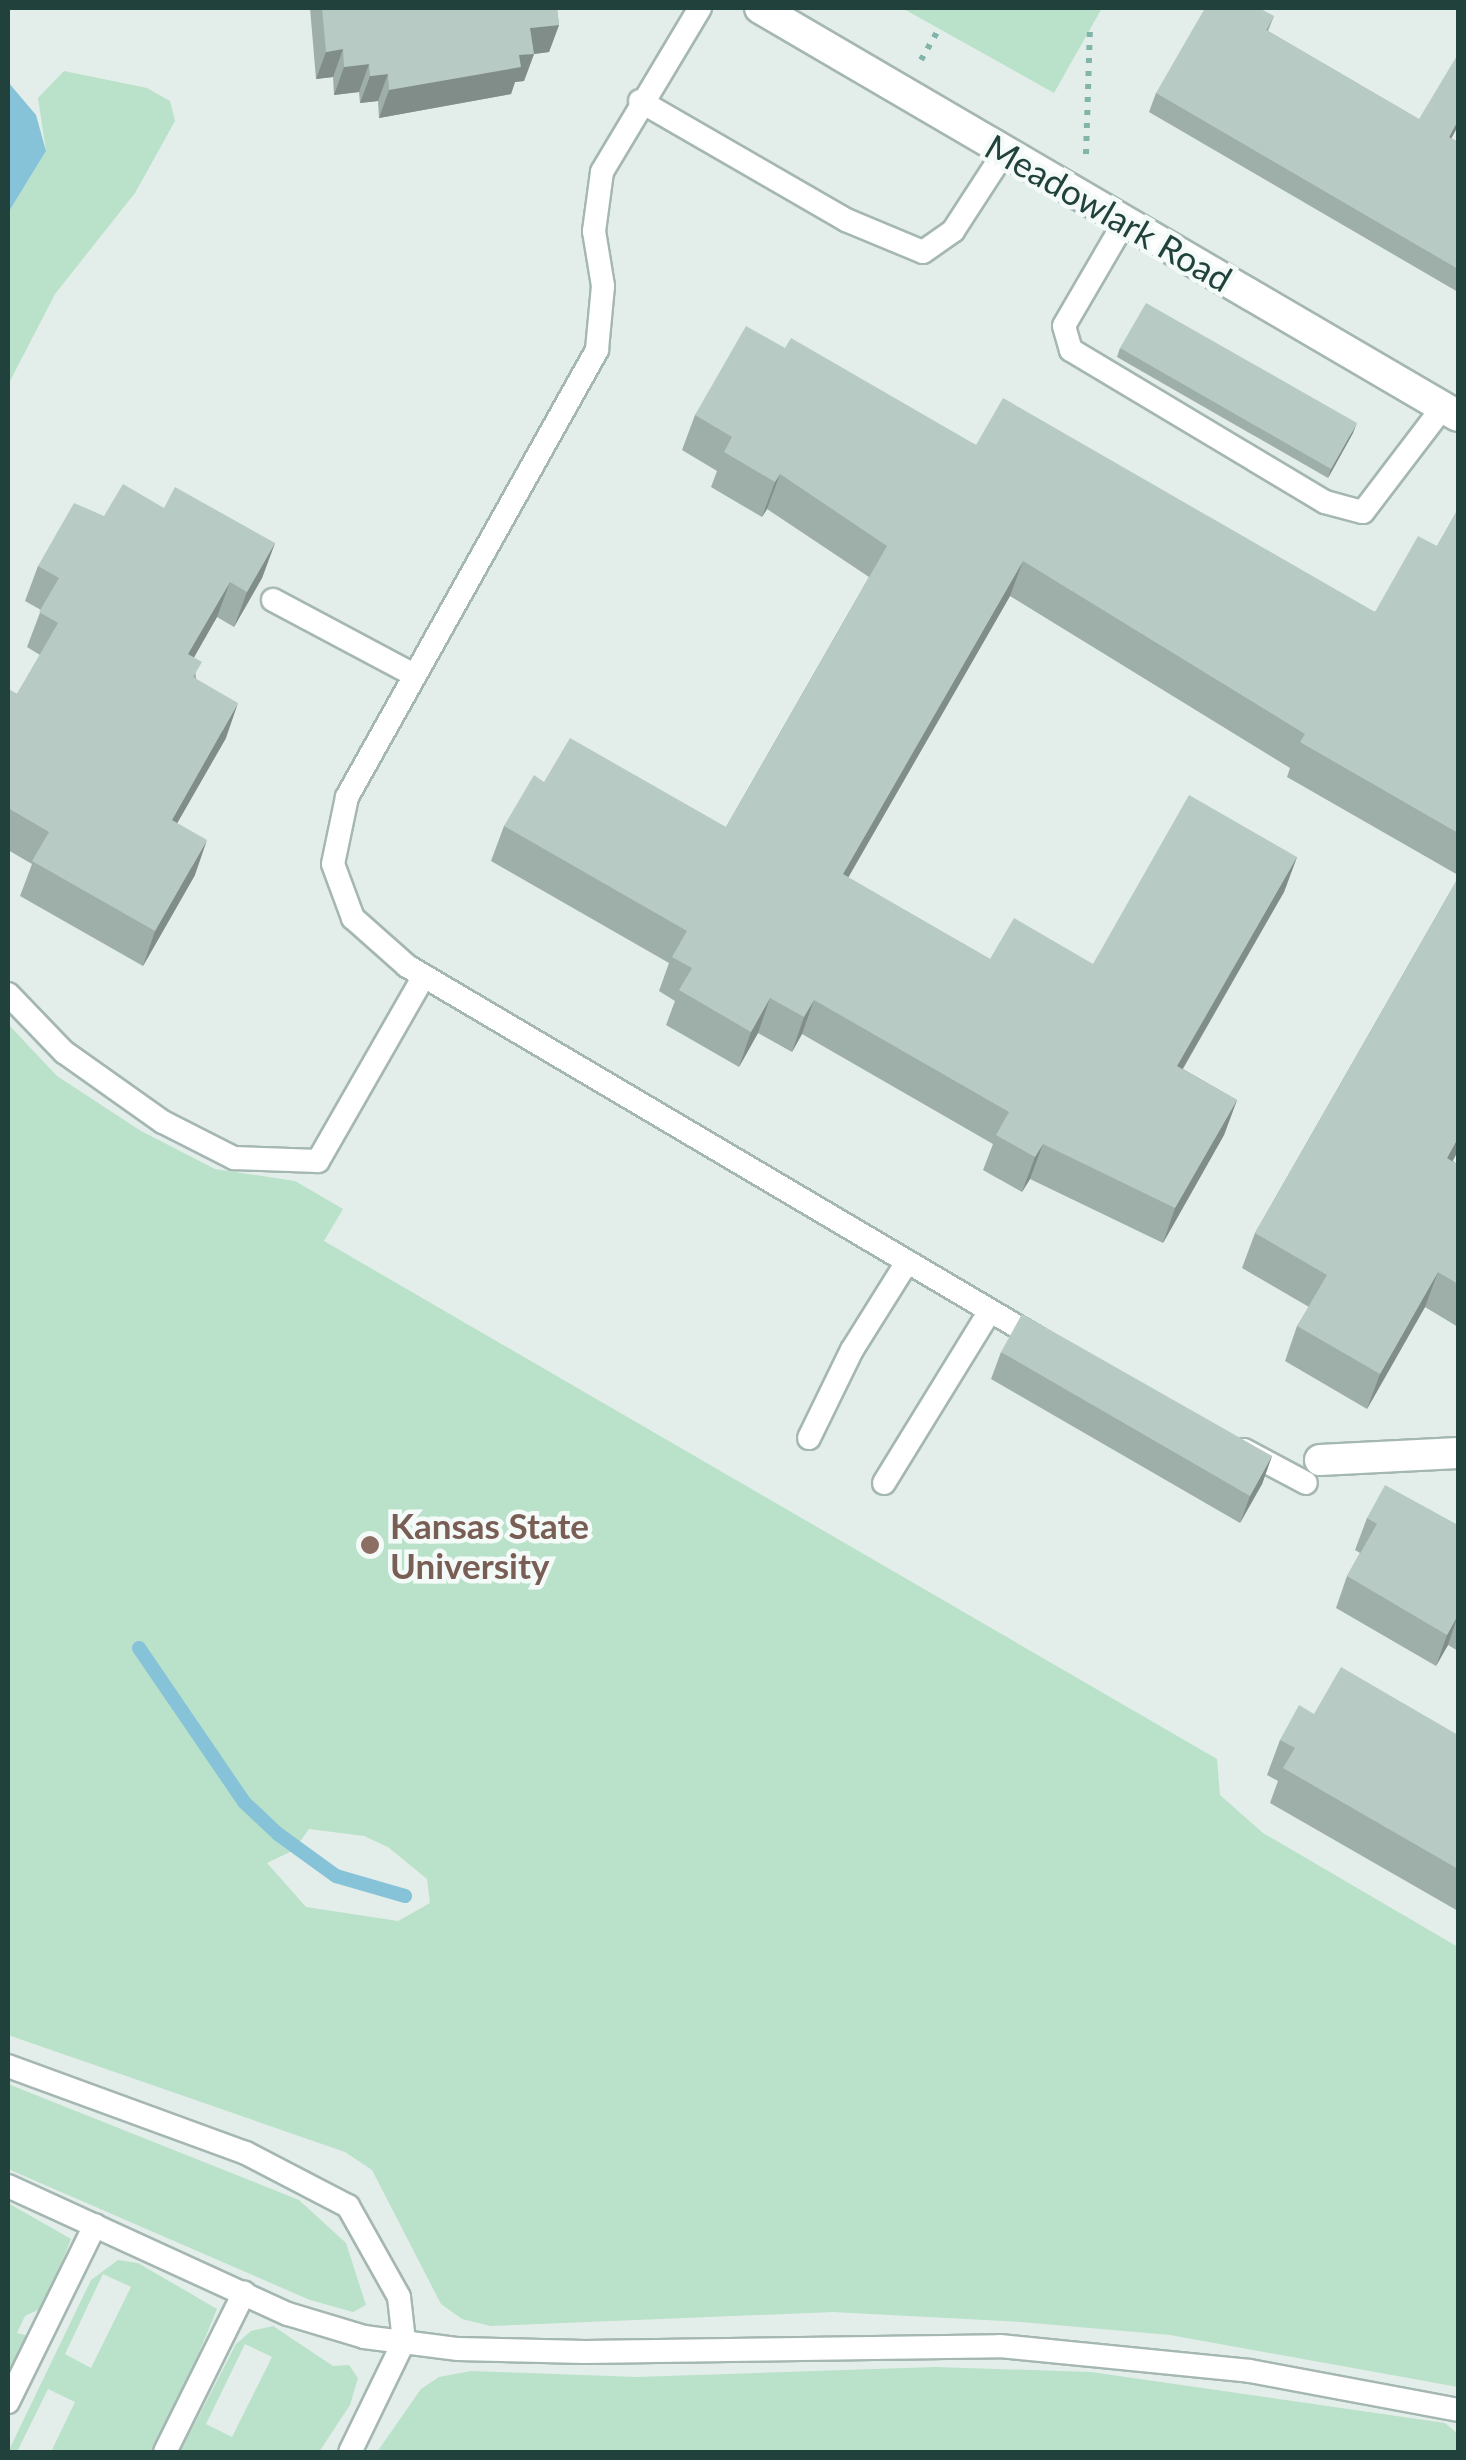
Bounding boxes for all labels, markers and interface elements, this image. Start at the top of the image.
street label: Meadowlark Road [978,124,1240,300]
place label: Kansas State University [390,1504,589,1586]
marker: Kansas State University [359,1534,381,1556]

